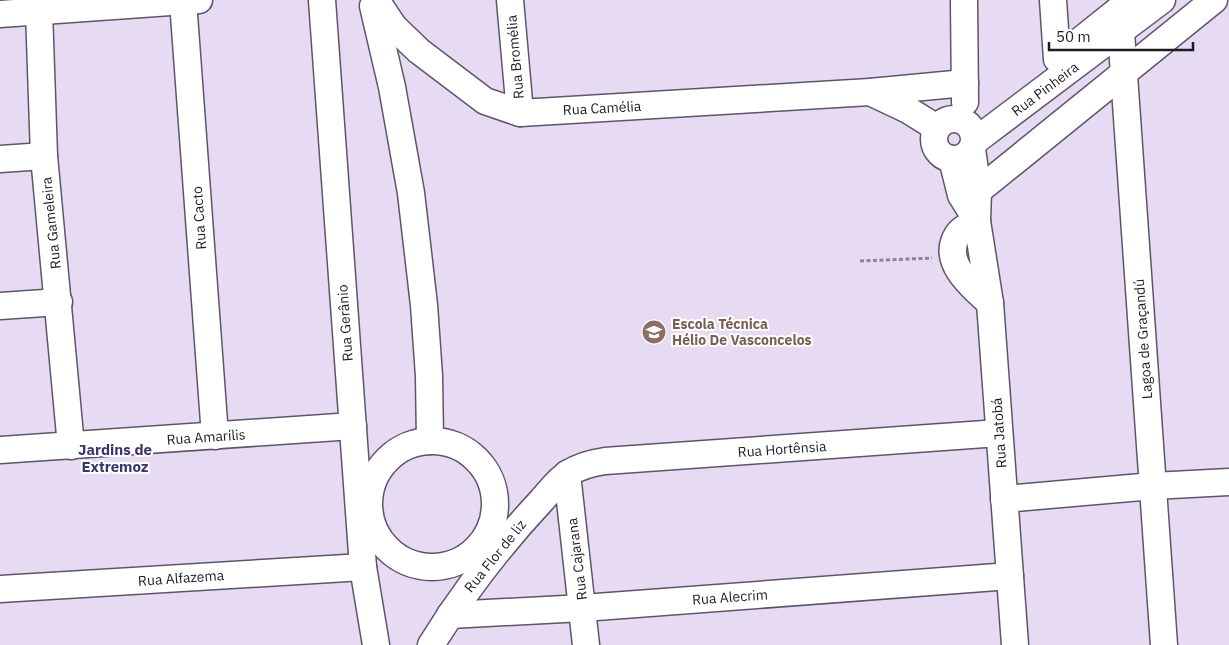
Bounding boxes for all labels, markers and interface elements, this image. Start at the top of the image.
street label: Rua Bromélia [502,14,528,100]
scale bar [1049,20,1193,52]
text: 50 m [1056,27,1091,46]
street label: Rua Pinheira [1008,58,1083,120]
street label: Rua Camélia [562,97,642,119]
street label: Rua Gameleira [37,176,65,270]
street label: Rua Cacto [188,185,210,250]
street label: Lagoa de Graçandú [1130,278,1156,400]
street label: Rua Gerânio [333,284,357,362]
place label: Escola Técnica Hélio De Vasconcelos [672,315,812,349]
school or university icon: Escola Técnica Hélio De Vasconcelos [641,319,667,345]
street label: Rua Jatobá [988,397,1010,469]
street label: Rua Amarílis [166,425,246,449]
street label: Rua Hortênsia [737,437,827,461]
district label: Jardins de Extremoz [78,440,152,476]
street label: Rua Flor de liz [460,516,530,596]
street label: Rua Cajarana [563,516,591,601]
street label: Rua Alfazema [137,566,225,590]
street label: Rua Alecrim [691,585,769,609]

